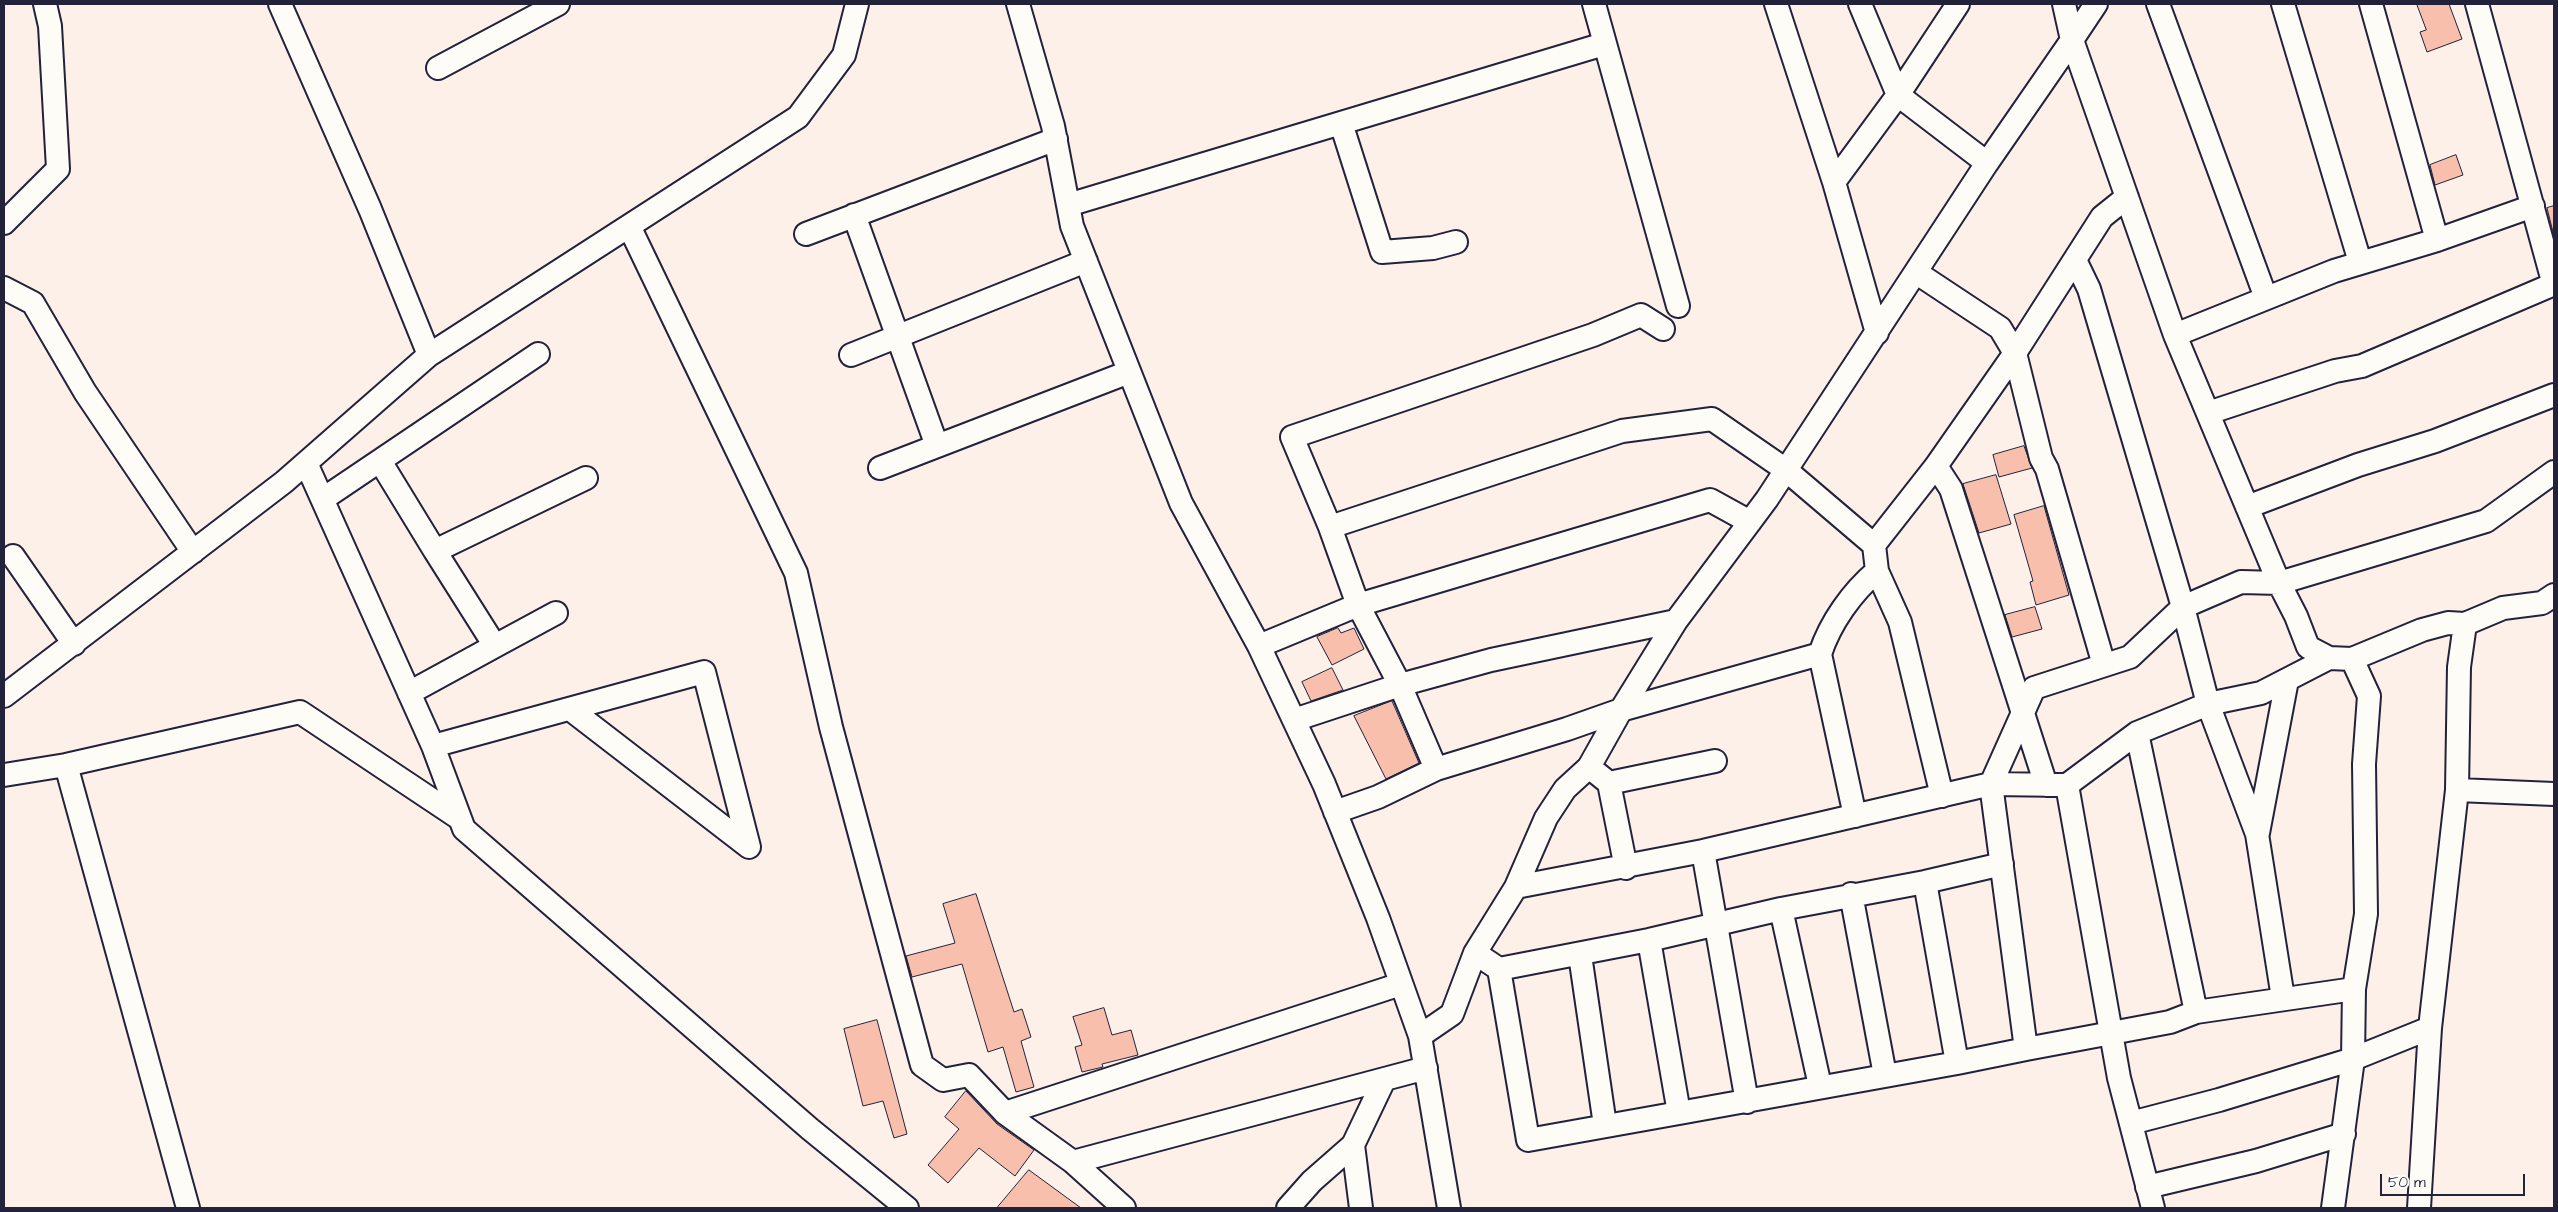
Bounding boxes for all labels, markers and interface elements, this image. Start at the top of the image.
scale bar [2383,1164,2528,1196]
text: 50 m [2388,1172,2426,1193]

